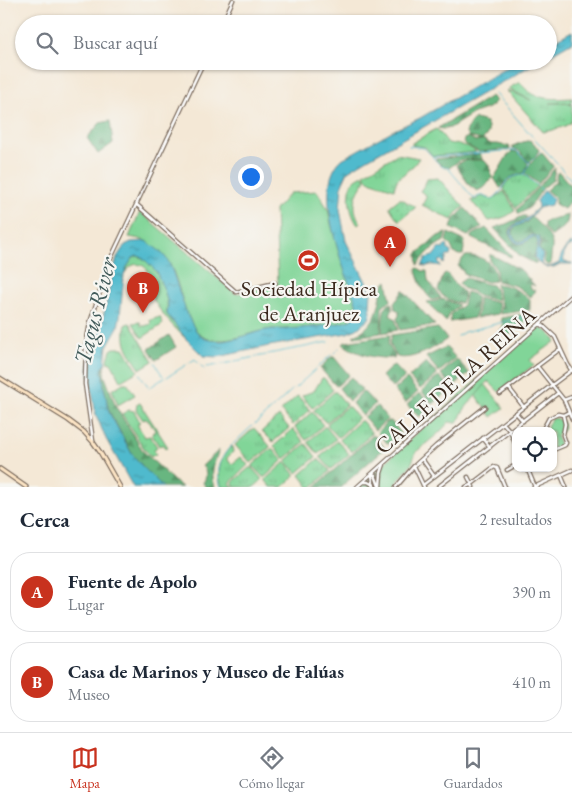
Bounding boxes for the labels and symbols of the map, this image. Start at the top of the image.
your location [238,164,264,190]
pin: A [374,226,406,267]
sports icon: Sociedad Hípica de Aranjuez [297,248,321,272]
water label: Tagus River [66,252,123,368]
pin: B [127,272,159,313]
place label: Sociedad Hípica de Aranjuez [241,274,378,328]
street label: CALLE DE LA REINA [369,300,543,461]

